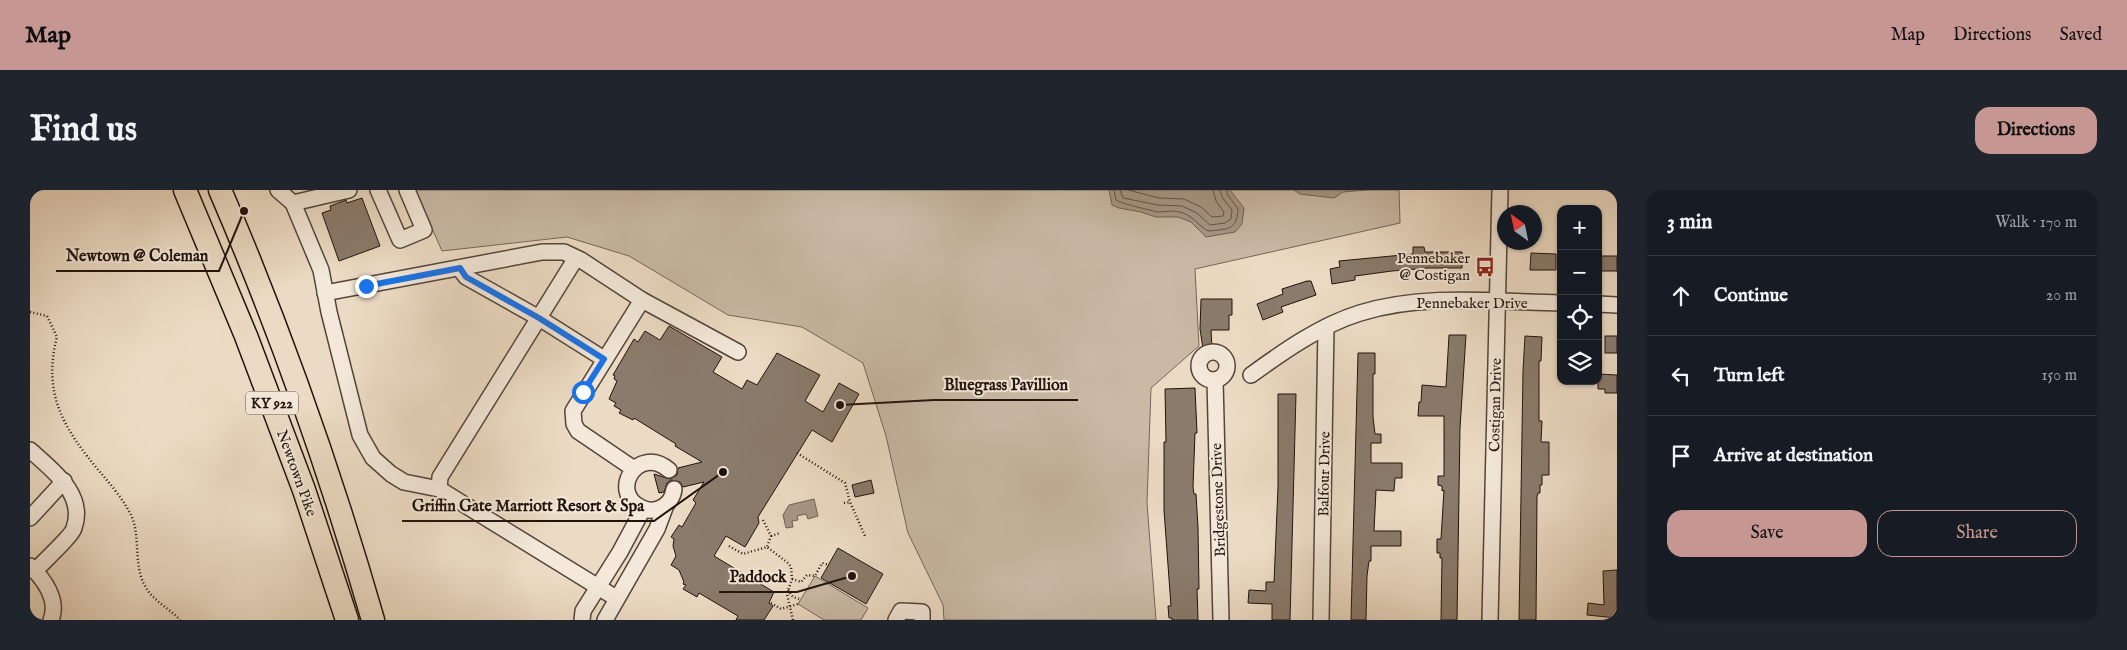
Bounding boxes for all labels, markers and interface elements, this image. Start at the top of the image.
text: Map [25,20,71,51]
text: Map [1891,24,1925,47]
text: Directions [1953,24,2031,47]
text: Saved [2059,24,2102,47]
button: Directions [1975,107,2097,154]
text: Find us [30,108,137,153]
north arrow [1497,205,1542,250]
map controls [1557,205,1602,385]
button: + [1557,205,1602,250]
text: 3 min [1667,209,1712,236]
text: Walk · 170 m [1995,213,2077,233]
callout: Newtown @ Coleman [56,240,219,271]
text: Newtown @ Coleman [65,247,209,267]
place label: Pennebaker @ Costigan [1397,249,1470,285]
button: − [1557,250,1602,295]
bus stop icon: Pennebaker @ Costigan [1474,256,1496,278]
route end [355,275,378,298]
icon: ahead [1667,282,1695,310]
text: Continue [1714,284,1788,308]
text: 20 m [2046,286,2077,306]
street label: Pennebaker Drive [1416,294,1528,313]
button: locate [1557,295,1602,340]
button: layers [1557,340,1602,385]
street label: Costigan Drive [1485,358,1506,452]
icon: left [1667,362,1695,390]
text: Turn left [1714,364,1785,388]
text: 150 m [2042,366,2077,386]
callout: Bluegrass Pavillion [934,369,1078,400]
text: Bluegrass Pavillion [944,376,1069,396]
route start [572,381,595,404]
road number: KY 922 [246,392,298,414]
street label: Newtown Pike [272,427,321,519]
street label: Balfour Drive [1314,431,1335,517]
icon: arrive [1667,442,1695,470]
street label: Bridgestone Drive [1207,443,1230,557]
text: Arrive at destination [1714,444,1873,468]
callout: Griffin Gate Marriott Resort & Spa [402,490,654,521]
text: Griffin Gate Marriott Resort & Spa [412,497,645,517]
button: Save [1667,510,1867,557]
button: Share [1877,510,2077,557]
callout: Paddock [719,561,797,592]
text: Paddock [729,568,787,588]

